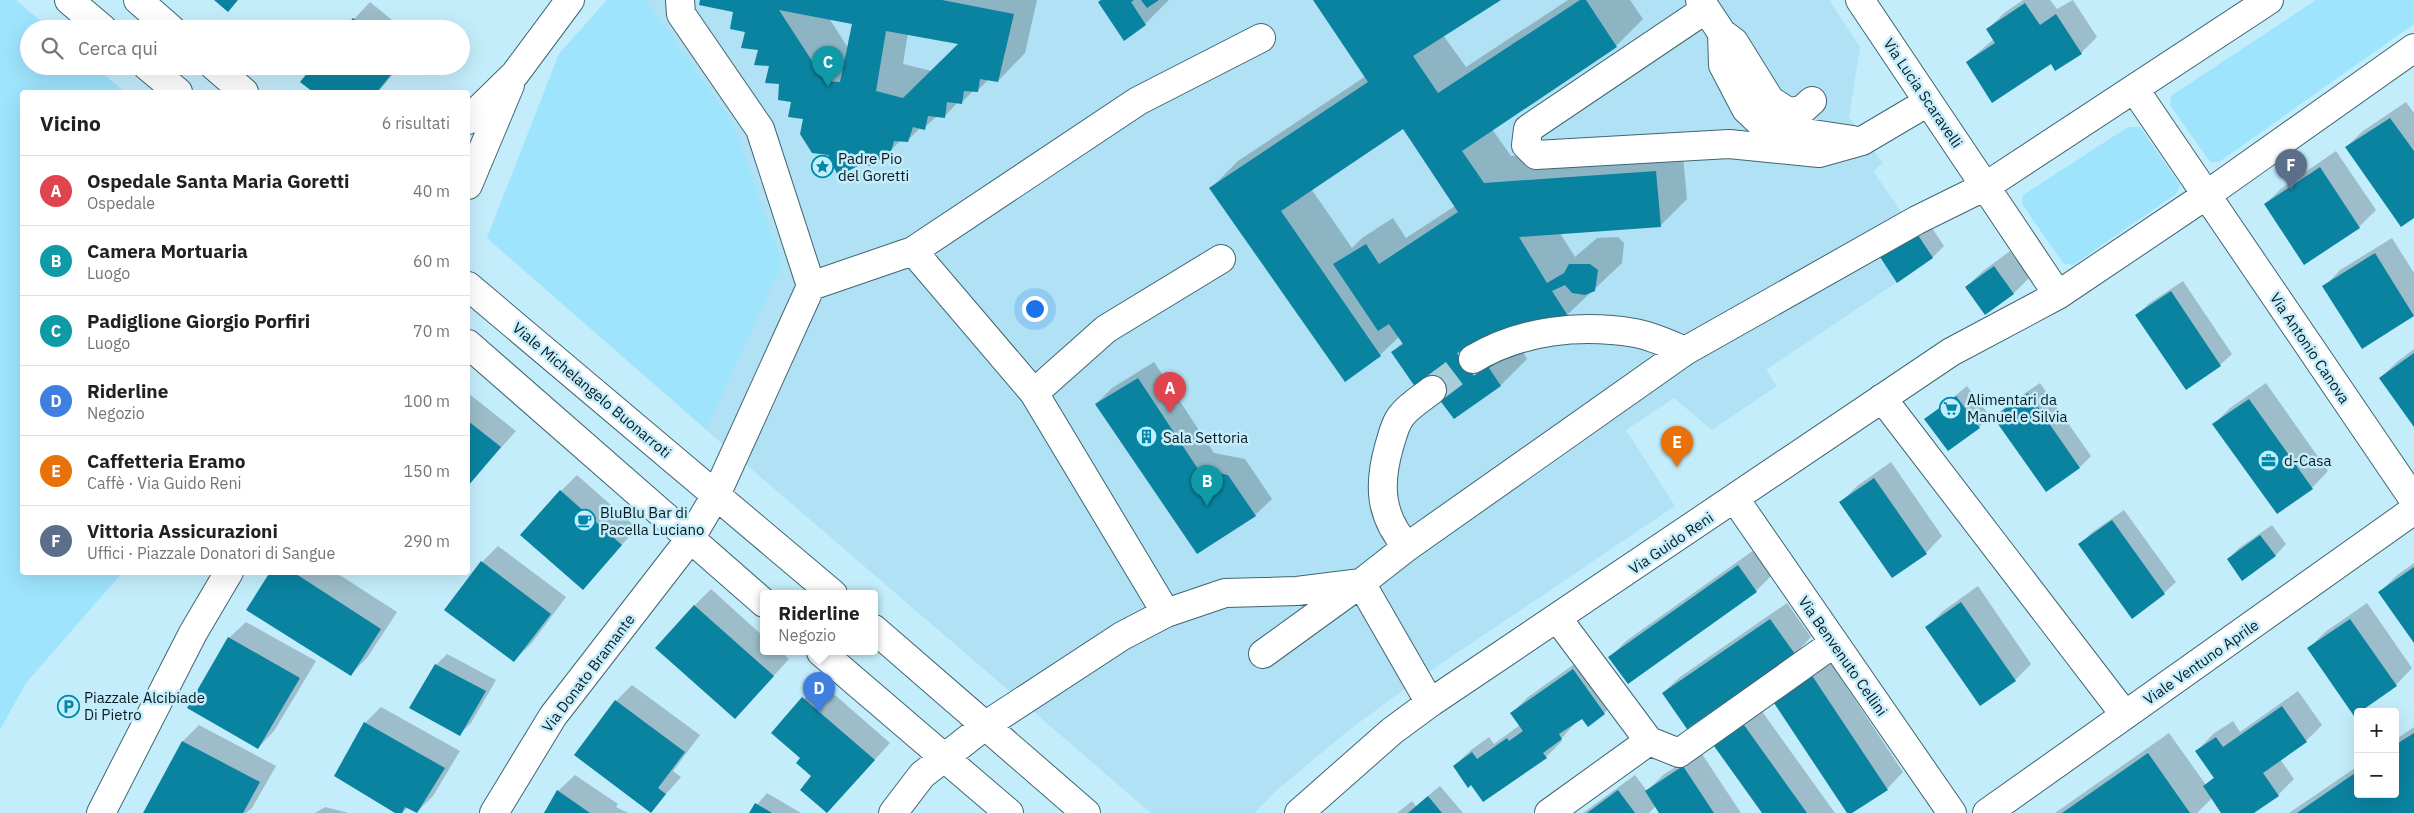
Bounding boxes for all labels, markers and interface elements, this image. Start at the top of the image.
search box [20,20,470,75]
icon: search [38,34,66,62]
street label: Via Lucia Scaravelli [1879,35,1967,151]
text: Cerca qui [78,36,158,60]
pin: C [812,46,844,87]
text: Vicino [40,109,101,137]
text: 6 risultati [382,113,450,133]
place label: Padre Pio del Goretti [838,149,909,185]
pin: F [2275,149,2307,190]
place icon: Padre Pio del Goretti [810,155,834,179]
text: Ospedale Santa Maria Goretti [87,169,350,193]
text: A [51,181,61,201]
text: 40 m [413,181,450,201]
text: Ospedale [87,193,155,213]
text: Camera Mortuaria [87,239,248,263]
text: B [51,251,61,271]
text: 60 m [413,251,450,271]
text: Luogo [87,263,130,283]
street label: Via Antonio Canova [2266,289,2354,407]
your location [1022,296,1048,322]
text: Padiglione Giorgio Porfiri [87,309,310,333]
street label: Viale Michelangelo Buonarroti [509,318,675,462]
text: C [51,321,61,341]
text: 70 m [413,321,450,341]
text: Luogo [87,333,130,353]
pin: A [1154,372,1186,413]
text: Riderline [87,379,168,403]
place label: Alimentari da Manuel e Silvia [1967,390,2067,426]
text: D [50,391,62,411]
text: 100 m [403,391,450,411]
supermarket icon: Alimentari da Manuel e Silvia [1939,396,1963,420]
text: Negozio [87,403,145,423]
building icon: Sala Settoria [1135,425,1159,449]
pin: E [1661,426,1693,467]
place label: Sala Settoria [1163,428,1248,447]
office icon: d-Casa [2256,448,2280,472]
text: Caffetteria Eramo [87,449,246,473]
place label: d-Casa [2284,451,2332,470]
text: E [51,461,61,481]
text: 150 m [403,461,450,481]
pin: B [1191,465,1223,506]
text: Caffè · Via Guido Reni [87,473,242,493]
place label: BluBlu Bar di Pacella Luciano [600,503,704,539]
street label: Via Guido Reni [1625,508,1717,578]
cafe icon: BluBlu Bar di Pacella Luciano [572,509,596,533]
text: Vittoria Assicurazioni [87,519,278,543]
text: F [51,531,61,551]
text: 290 m [403,531,450,551]
text: Uffici · Piazzale Donatori di Sangue [87,543,335,563]
popup [760,590,878,655]
street label: Via Benvenuto Cellini [1794,592,1892,720]
text: Riderline [778,601,860,625]
street label: Via Donato Bramante [537,610,639,736]
street label: Viale Ventuno Aprile [2140,615,2262,709]
text: Negozio [778,625,836,645]
pin: D [803,672,835,713]
place label: Piazzale Alcibiade Di Pietro [84,688,205,724]
parking icon: Piazzale Alcibiade Di Pietro [56,694,80,718]
map controls [2354,708,2399,798]
button: + [2354,708,2399,753]
button: − [2354,753,2399,798]

